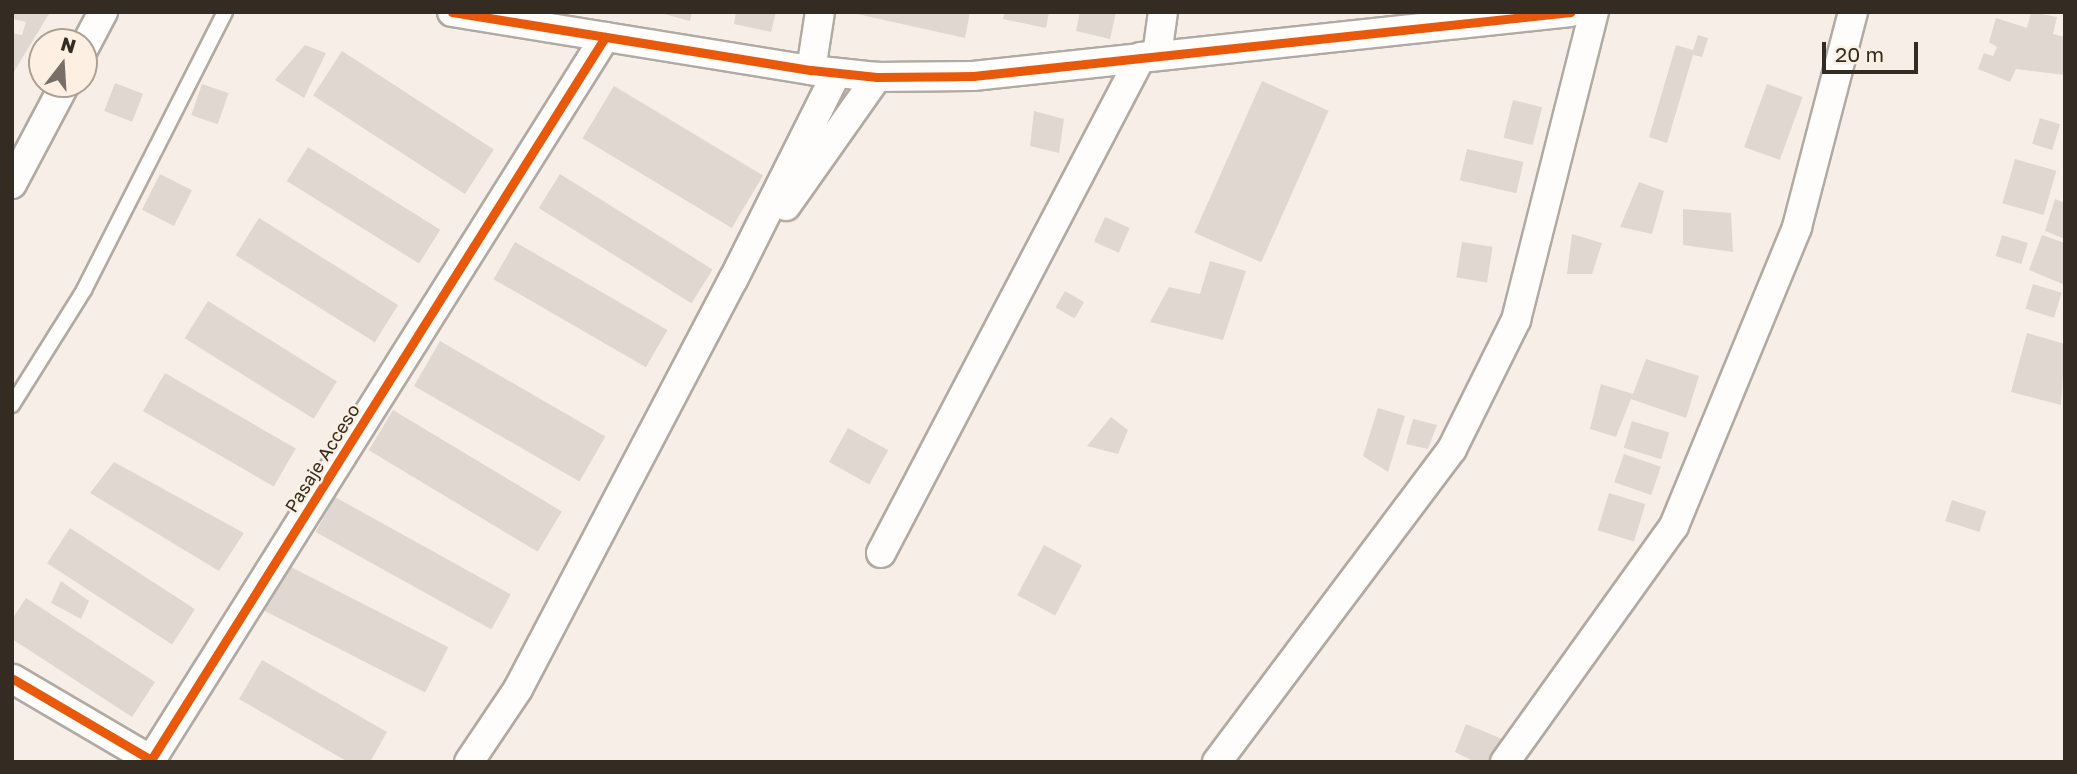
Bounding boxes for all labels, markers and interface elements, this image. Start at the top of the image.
north arrow [28,28,98,98]
scale bar [1825,28,1921,72]
text: N [58,31,79,57]
text: 20 m [1835,41,1884,67]
street label: Pasaje Acceso [280,400,364,516]

